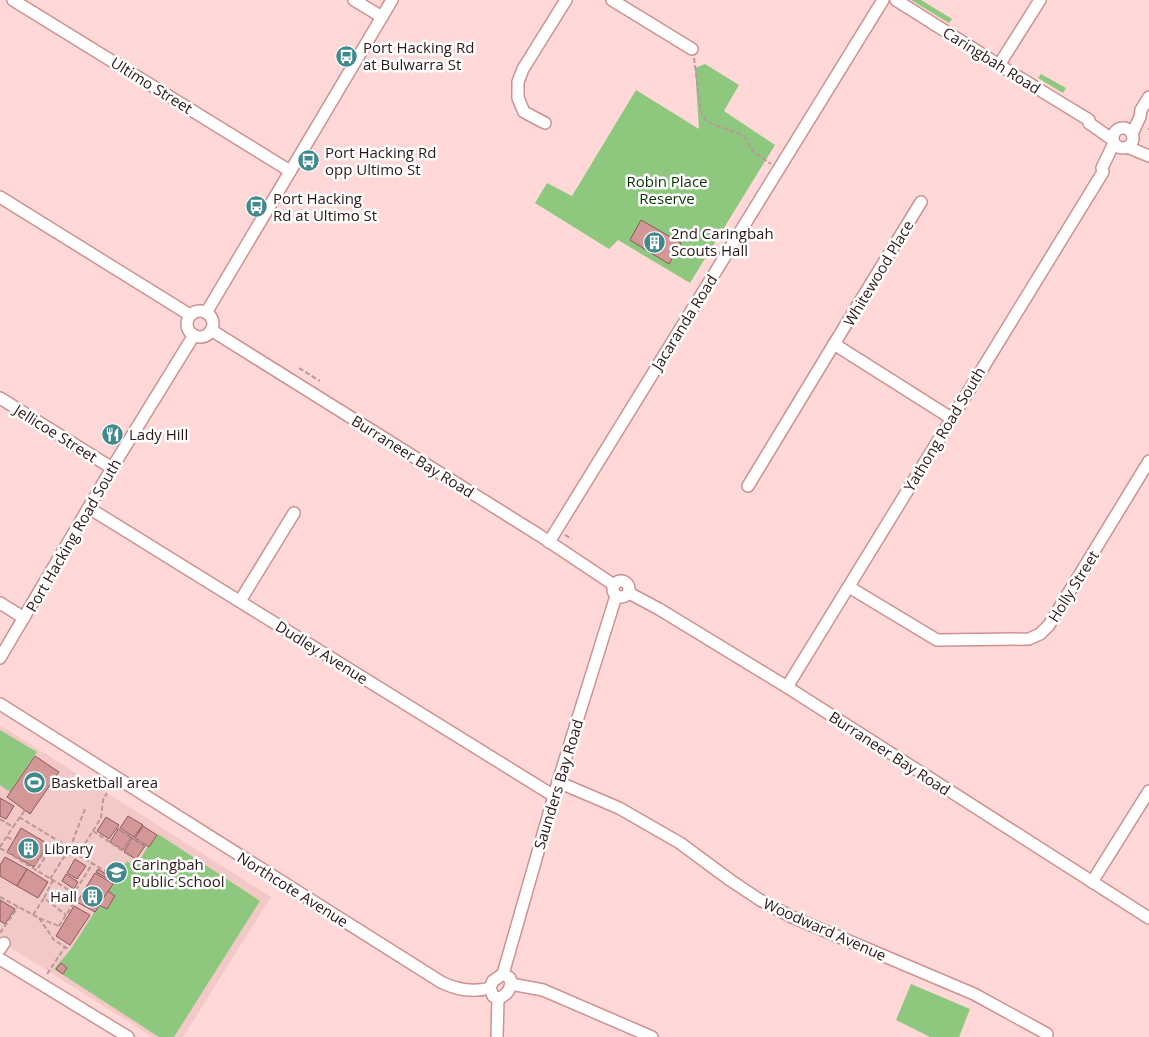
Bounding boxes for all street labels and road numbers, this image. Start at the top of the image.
street label: Caringbah Road [939,22,1045,98]
street label: Ultimo Street [107,52,197,118]
street label: Whitewood Place [838,216,918,330]
street label: Jacaranda Road [646,271,721,375]
street label: Yathong Road South [899,363,989,495]
street label: Jellicoe Street [9,398,101,466]
street label: Burraneer Bay Road [348,410,478,502]
street label: Port Hacking Road South [21,455,125,615]
street label: Holly Street [1043,546,1103,626]
street label: Dudley Avenue [272,616,372,688]
street label: Burraneer Bay Road [826,706,954,800]
street label: Saunders Bay Road [529,717,587,851]
street label: Northcote Avenue [234,847,352,931]
street label: Woodward Avenue [760,893,890,965]

